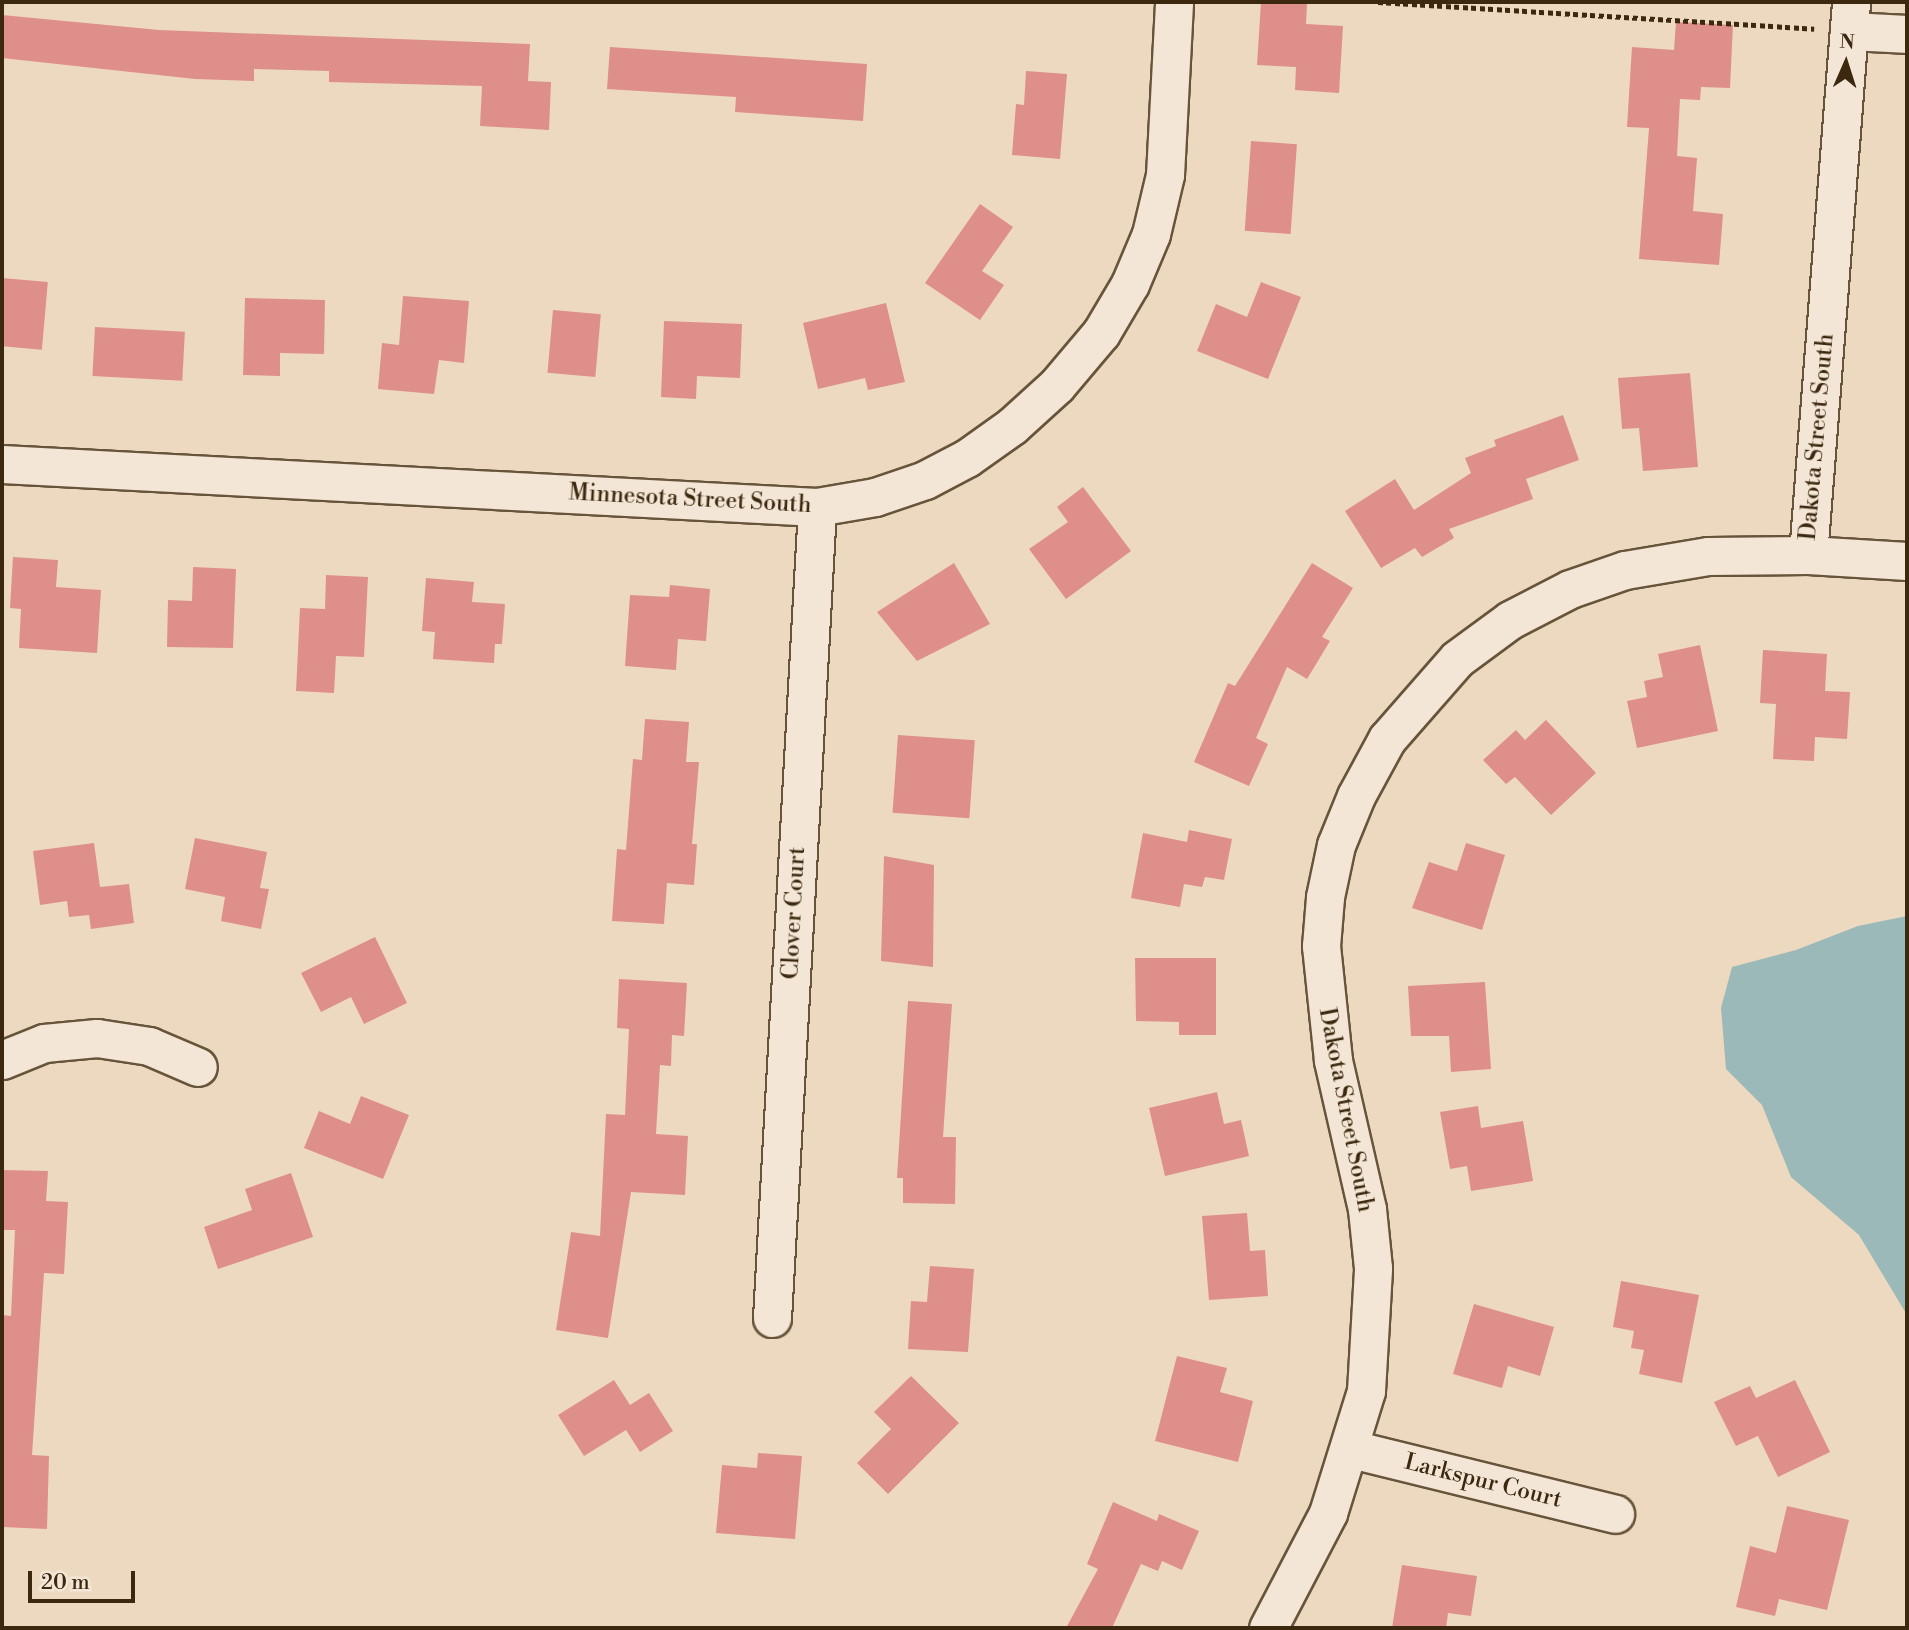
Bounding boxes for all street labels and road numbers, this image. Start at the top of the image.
street label: Dakota Street South [1794,332,1840,542]
street label: Minnesota Street South [568,479,812,519]
street label: Clover Court [777,846,811,980]
street label: Dakota Street South [1313,1006,1379,1214]
street label: Larkspur Court [1401,1448,1565,1514]

